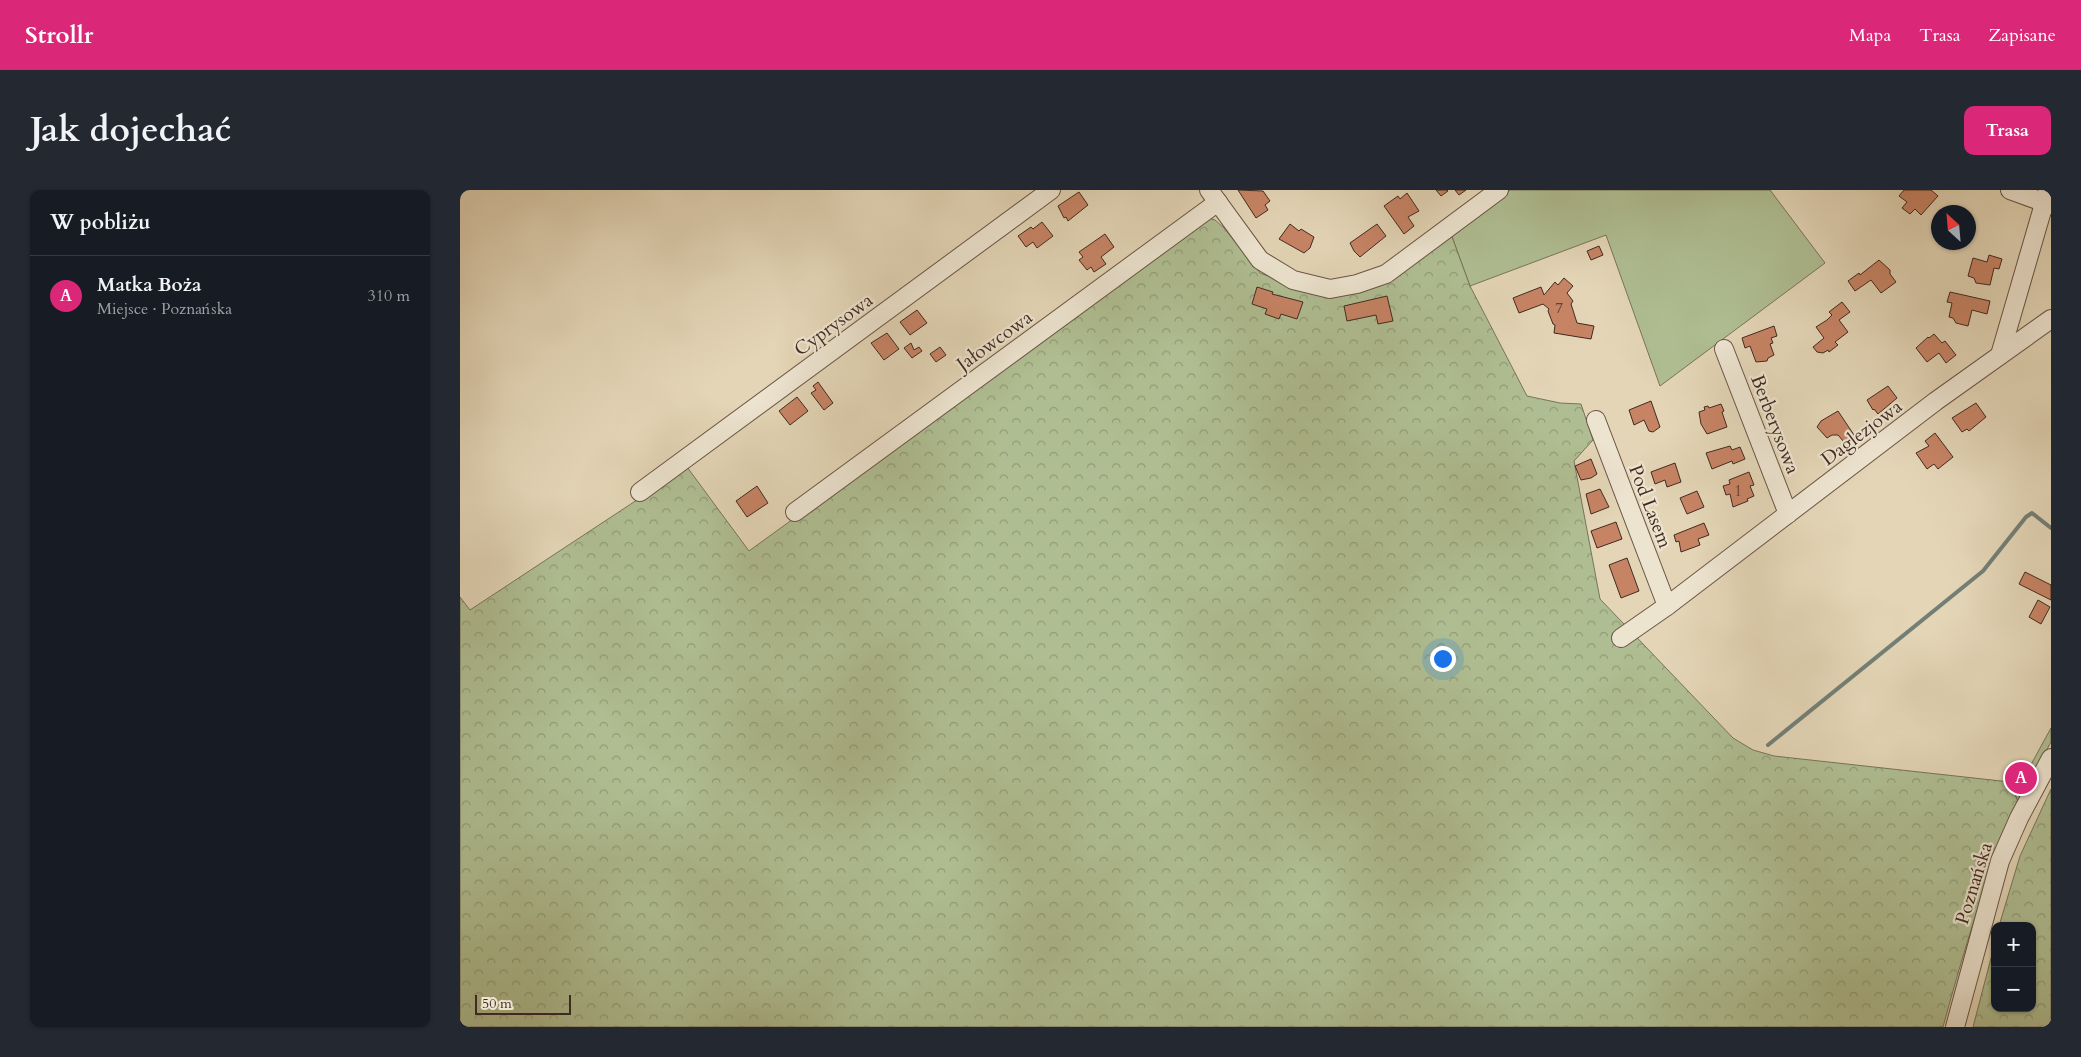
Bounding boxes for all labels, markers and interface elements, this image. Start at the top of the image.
text: Strollr [25,19,93,52]
text: Mapa [1849,23,1891,48]
text: Trasa [1919,23,1961,48]
text: Zapisane [1989,23,2056,48]
text: Jak dojechać [30,106,231,154]
button: Trasa [1964,106,2051,155]
north arrow [1931,205,1976,250]
text: W pobliżu [50,208,151,237]
text: Matka Boża [97,272,201,298]
text: A [60,285,72,307]
text: 310 m [368,285,410,307]
street label: Cyprysowa [789,287,878,362]
house number: 7 [1555,297,1563,319]
text: Miejsce · Poznańska [97,298,232,320]
street label: Jałowcowa [949,304,1038,379]
street label: Berberysowa [1744,371,1806,478]
street label: Daglezjowa [1816,394,1907,472]
street label: Pod Lasem [1622,461,1678,553]
house number: 1 [1734,480,1742,502]
your location [1430,646,1456,672]
pin: A [2005,759,2037,797]
street label: Poznańska [1949,839,1999,928]
map controls [1991,922,2036,1012]
button: + [1991,922,2036,967]
button: − [1991,967,2036,1012]
scale bar [475,992,571,1015]
text: 50 m [482,994,512,1013]

